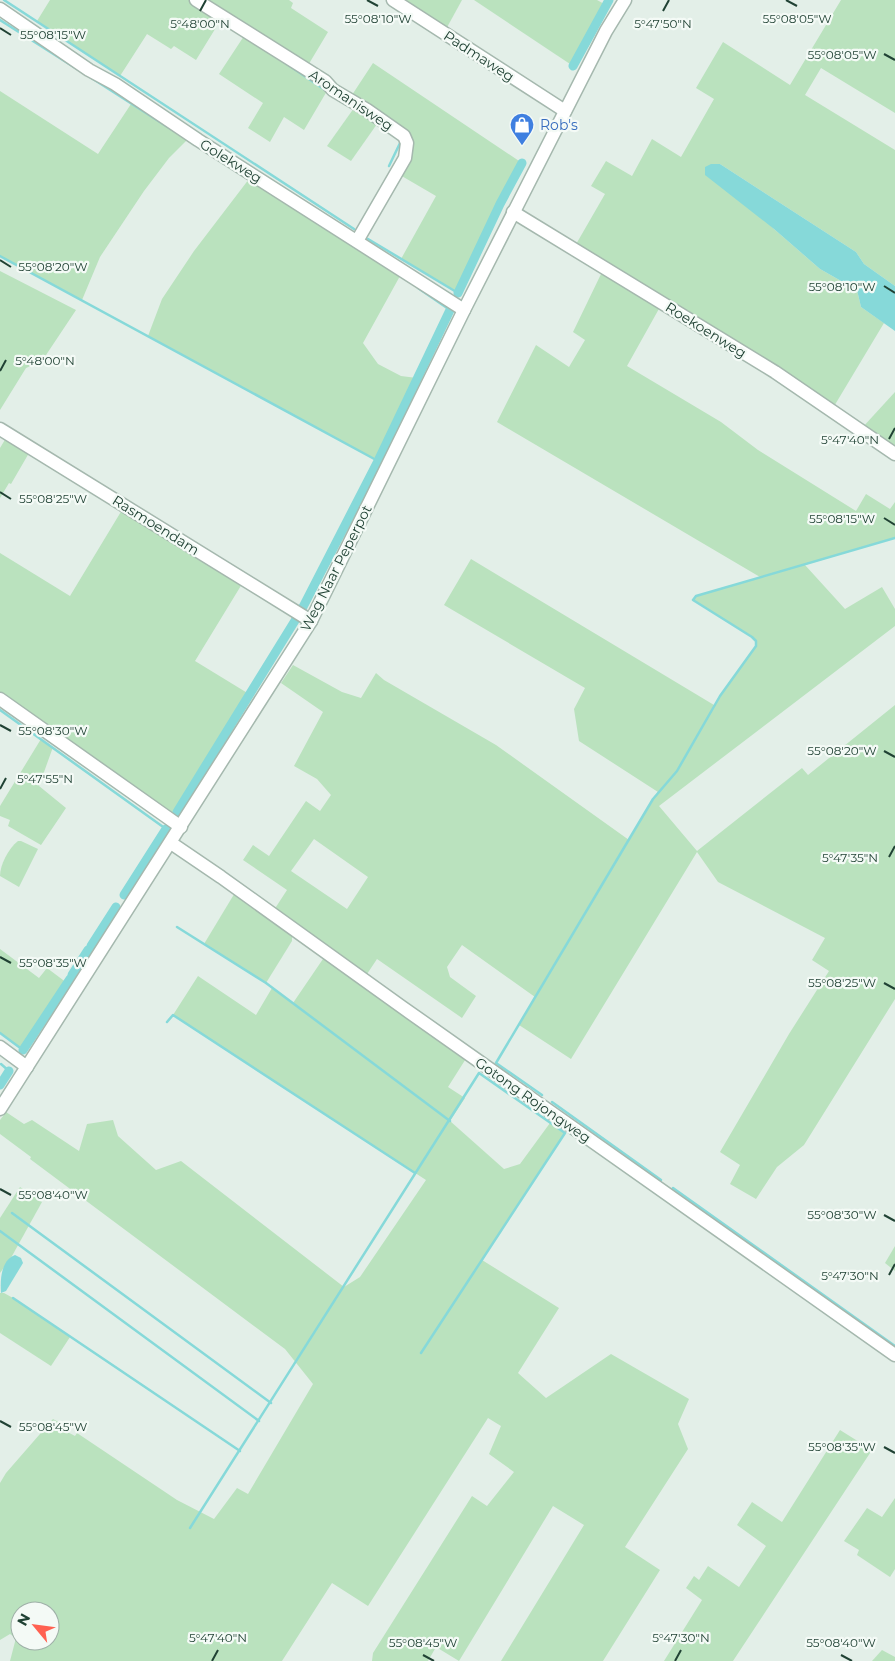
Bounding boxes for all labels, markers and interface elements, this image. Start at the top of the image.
text: 55°08'10"W [344,11,412,26]
text: 55°08'05"W [762,11,832,26]
text: 5°48'00"N [170,16,230,31]
text: 5°47'50"N [634,16,692,31]
street label: Padmaweg [440,26,518,86]
text: 55°08'15"W [20,27,86,42]
text: 55°08'05"W [807,47,877,62]
street label: Aromanisweg [306,65,396,135]
shop icon: Rob's [509,112,535,146]
place label: Rob's [540,116,578,134]
street label: Golekweg [197,135,265,187]
text: 55°08'20"W [18,259,88,274]
text: 55°08'10"W [808,279,876,294]
street label: Roekoenweg [662,298,750,362]
text: 5°48'00"N [15,353,75,368]
text: 5°47'40"N [821,432,879,447]
text: 55°08'25"W [19,491,87,506]
street label: Rasmoendam [109,491,203,559]
street label: Weg Naar Peperpot [296,502,376,634]
text: 55°08'15"W [809,511,875,526]
text: 55°08'30"W [18,723,88,738]
text: 55°08'20"W [807,743,877,758]
text: 5°47'55"N [17,771,73,786]
text: 5°47'35"N [822,850,878,865]
text: 55°08'35"W [19,955,87,970]
text: 55°08'25"W [808,975,876,990]
street label: Gotong Rojongweg [472,1053,594,1147]
text: 55°08'40"W [18,1187,88,1202]
text: 55°08'30"W [807,1207,877,1222]
text: 5°47'30"N [821,1268,879,1283]
text: 55°08'45"W [19,1419,87,1434]
text: 55°08'35"W [808,1439,876,1454]
north arrow [10,1601,60,1651]
text: N [13,1610,34,1629]
text: 5°47'40"N [189,1630,247,1645]
text: 5°47'30"N [652,1630,710,1645]
text: 55°08'45"W [389,1635,457,1650]
text: 55°08'40"W [806,1635,876,1650]

